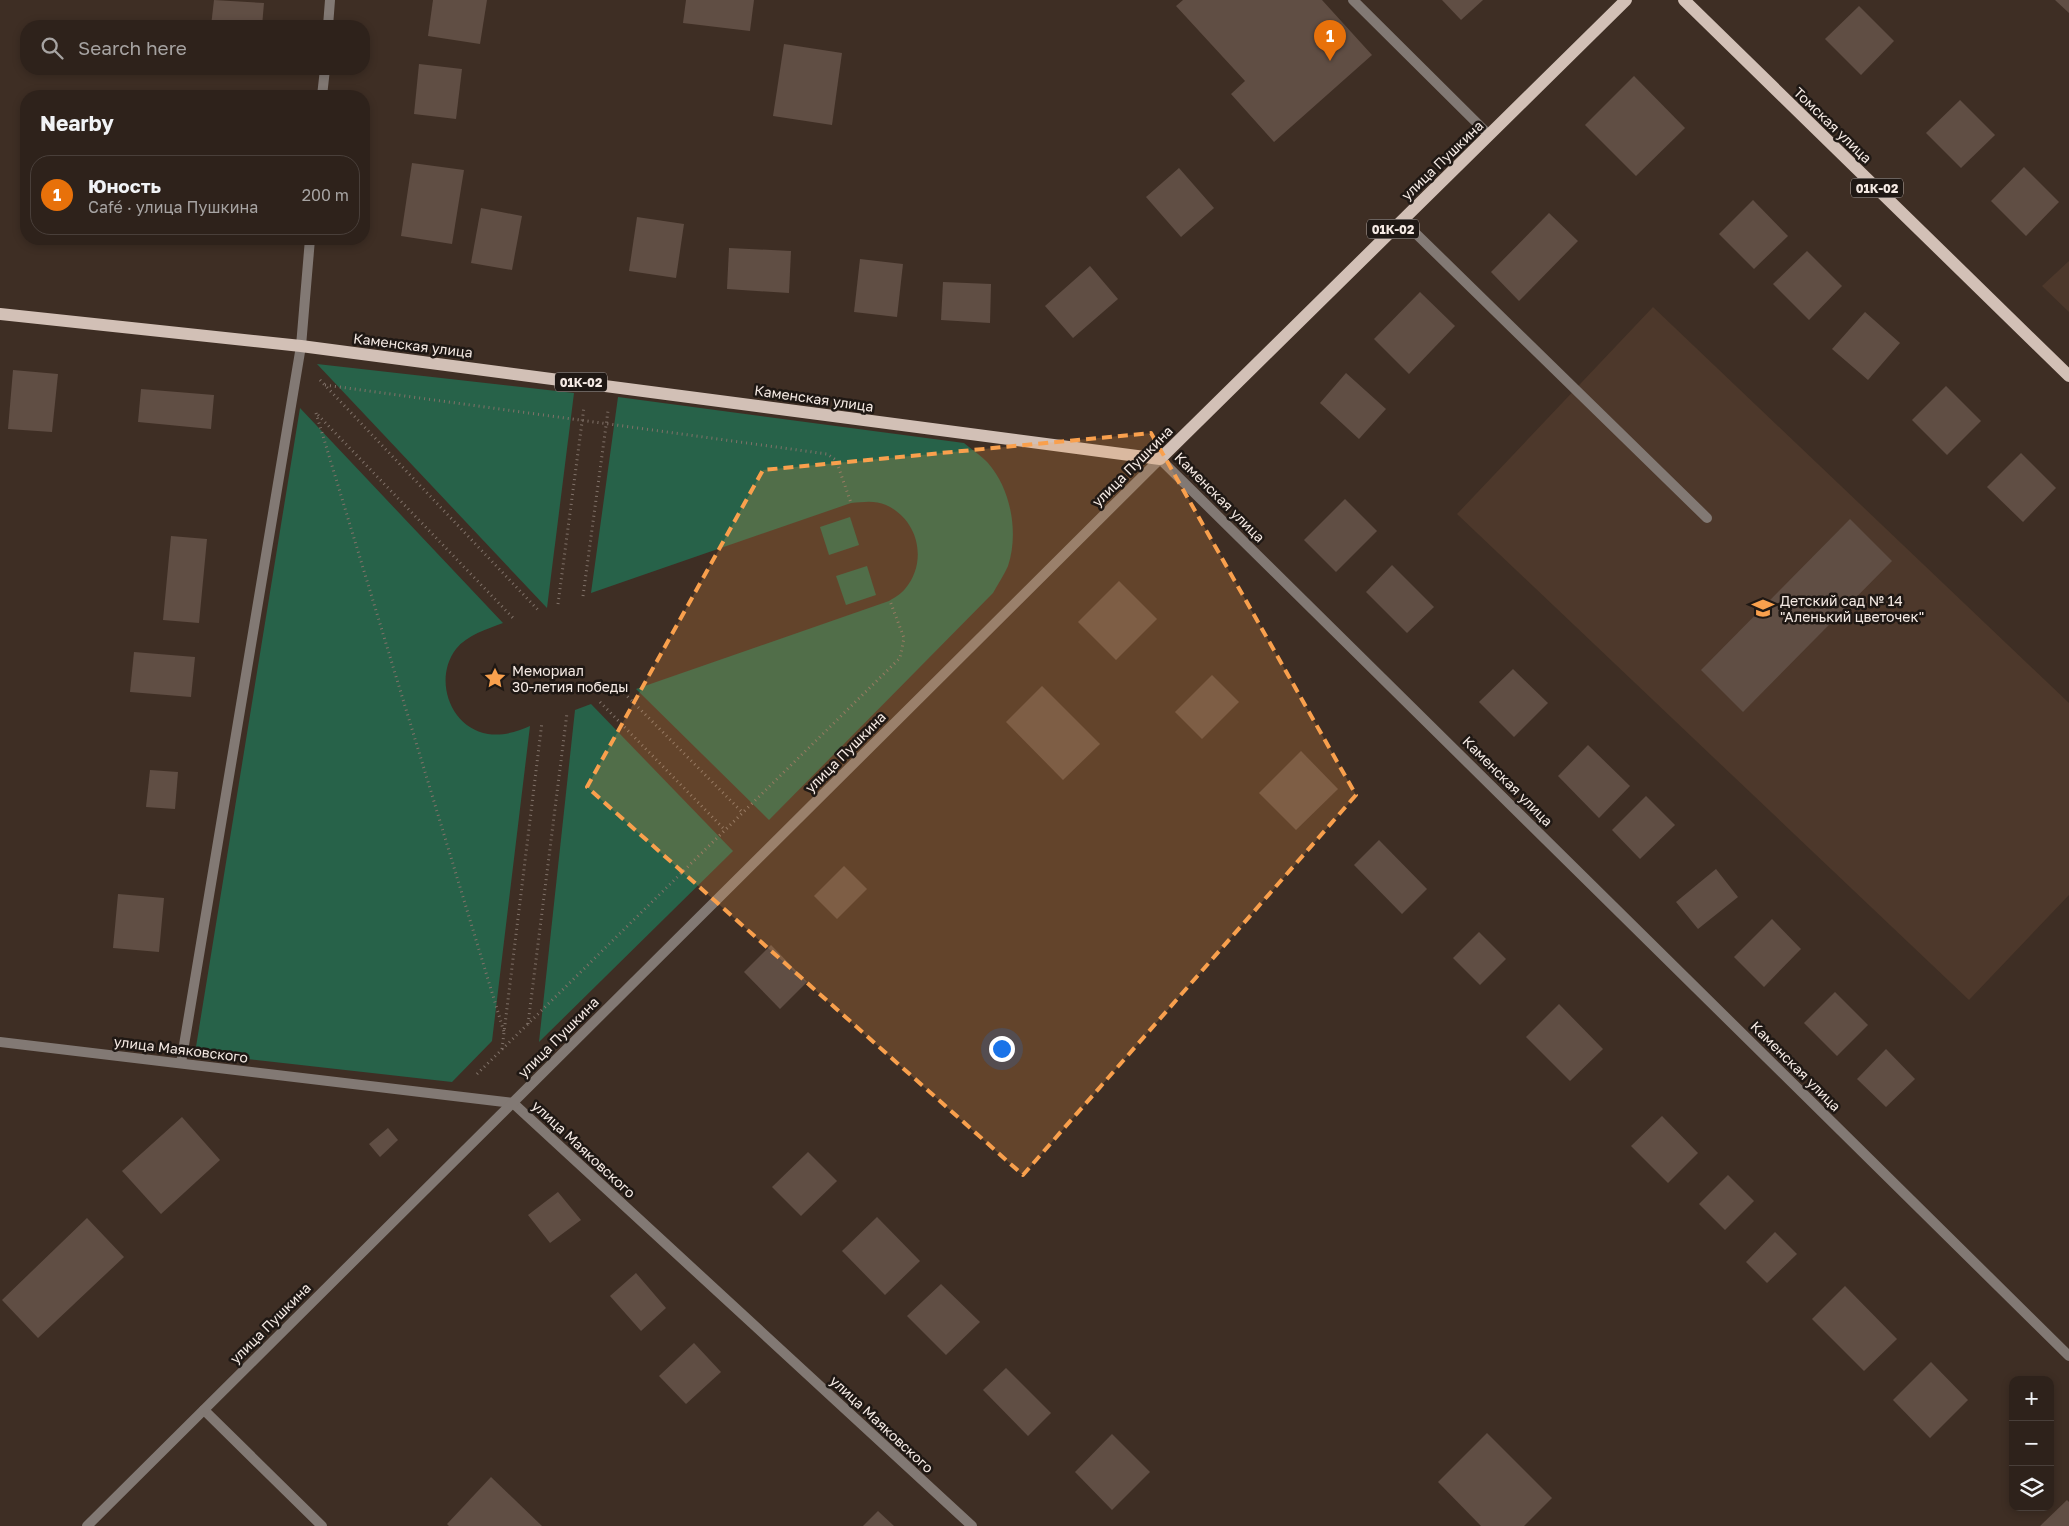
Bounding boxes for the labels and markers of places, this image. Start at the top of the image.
pin: 1 [1314,20,1346,61]
place label: Детский сад № 14 "Аленький цветочек" [1780,592,1924,625]
school or university icon: Детский сад № 14 "Аленький цветочек" [1750,595,1776,621]
place label: Мемориал 30-летия победы [512,662,628,695]
place icon: Мемориал 30-летия победы [482,665,508,691]

